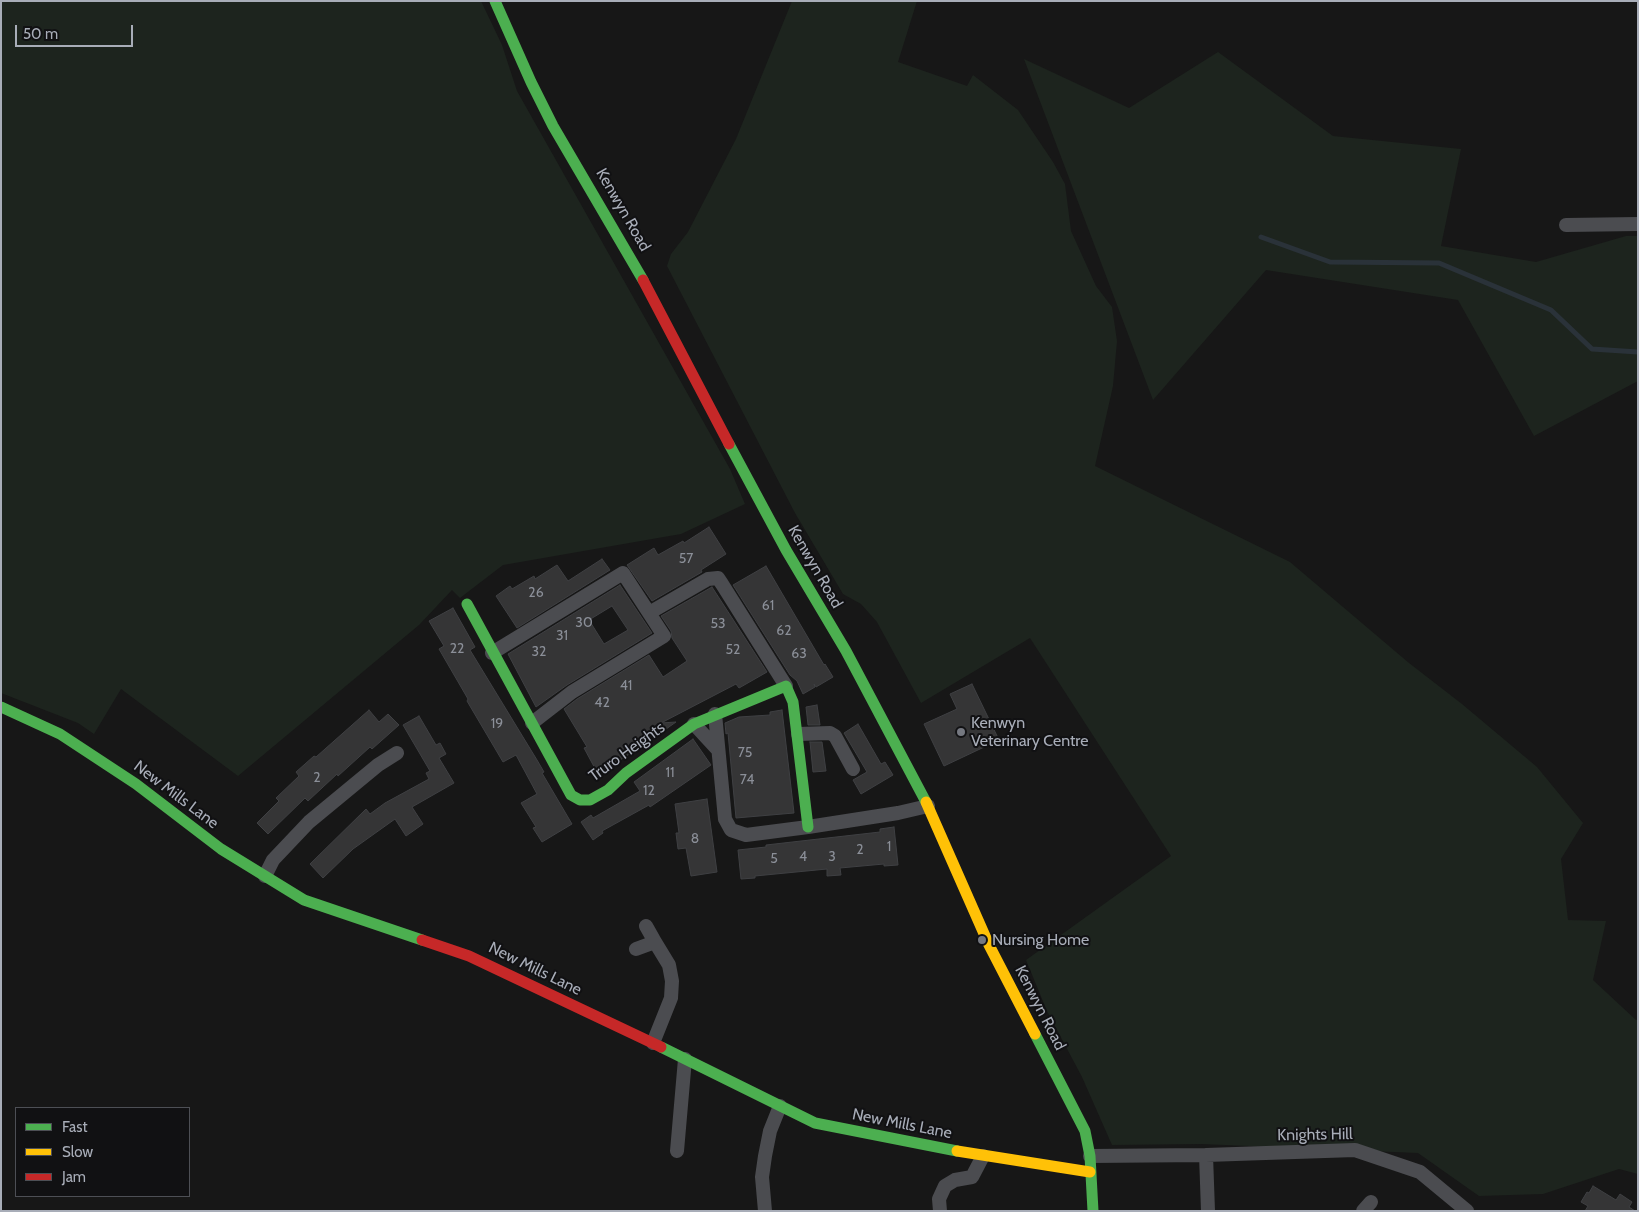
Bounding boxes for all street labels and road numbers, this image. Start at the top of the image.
street label: Kenwyn Road [592,165,654,255]
street label: Kenwyn Road [784,522,846,612]
street label: Truro Heights [585,718,669,786]
street label: New Mills Lane [130,757,222,833]
street label: New Mills Lane [485,938,585,1000]
street label: Kenwyn Road [1010,962,1070,1054]
street label: New Mills Lane [850,1105,954,1143]
street label: Knights Hill [1277,1125,1353,1145]

